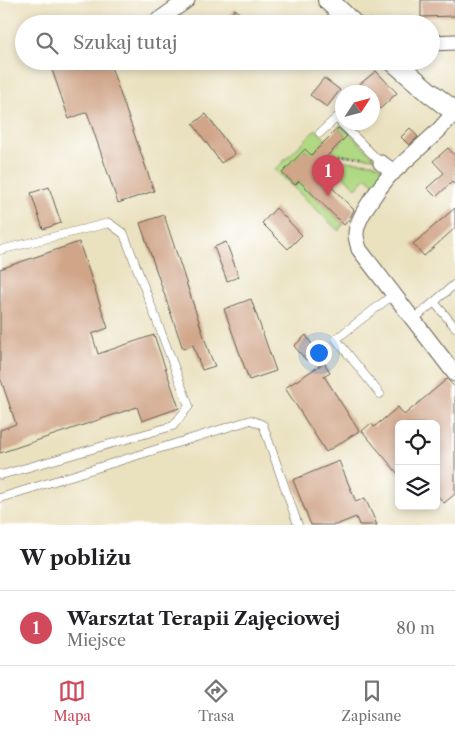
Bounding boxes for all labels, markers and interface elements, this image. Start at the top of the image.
search box [15,15,440,70]
icon: search [33,29,61,57]
text: Szukaj tutaj [73,31,177,54]
north arrow [335,85,380,130]
pin: 1 [312,155,344,196]
your location [306,340,332,366]
map controls [395,420,440,510]
button: locate [395,420,440,465]
button: layers [395,465,440,510]
text: W pobliżu [20,545,131,570]
text: Warsztat Terapii Zajęciowej [67,607,340,630]
text: 1 [32,618,40,638]
text: 80 m [396,618,435,638]
text: Miejsce [67,630,126,650]
tab: Mapa [54,677,91,725]
tab: Trasa [198,677,234,725]
tab: Zapisane [342,677,401,725]

